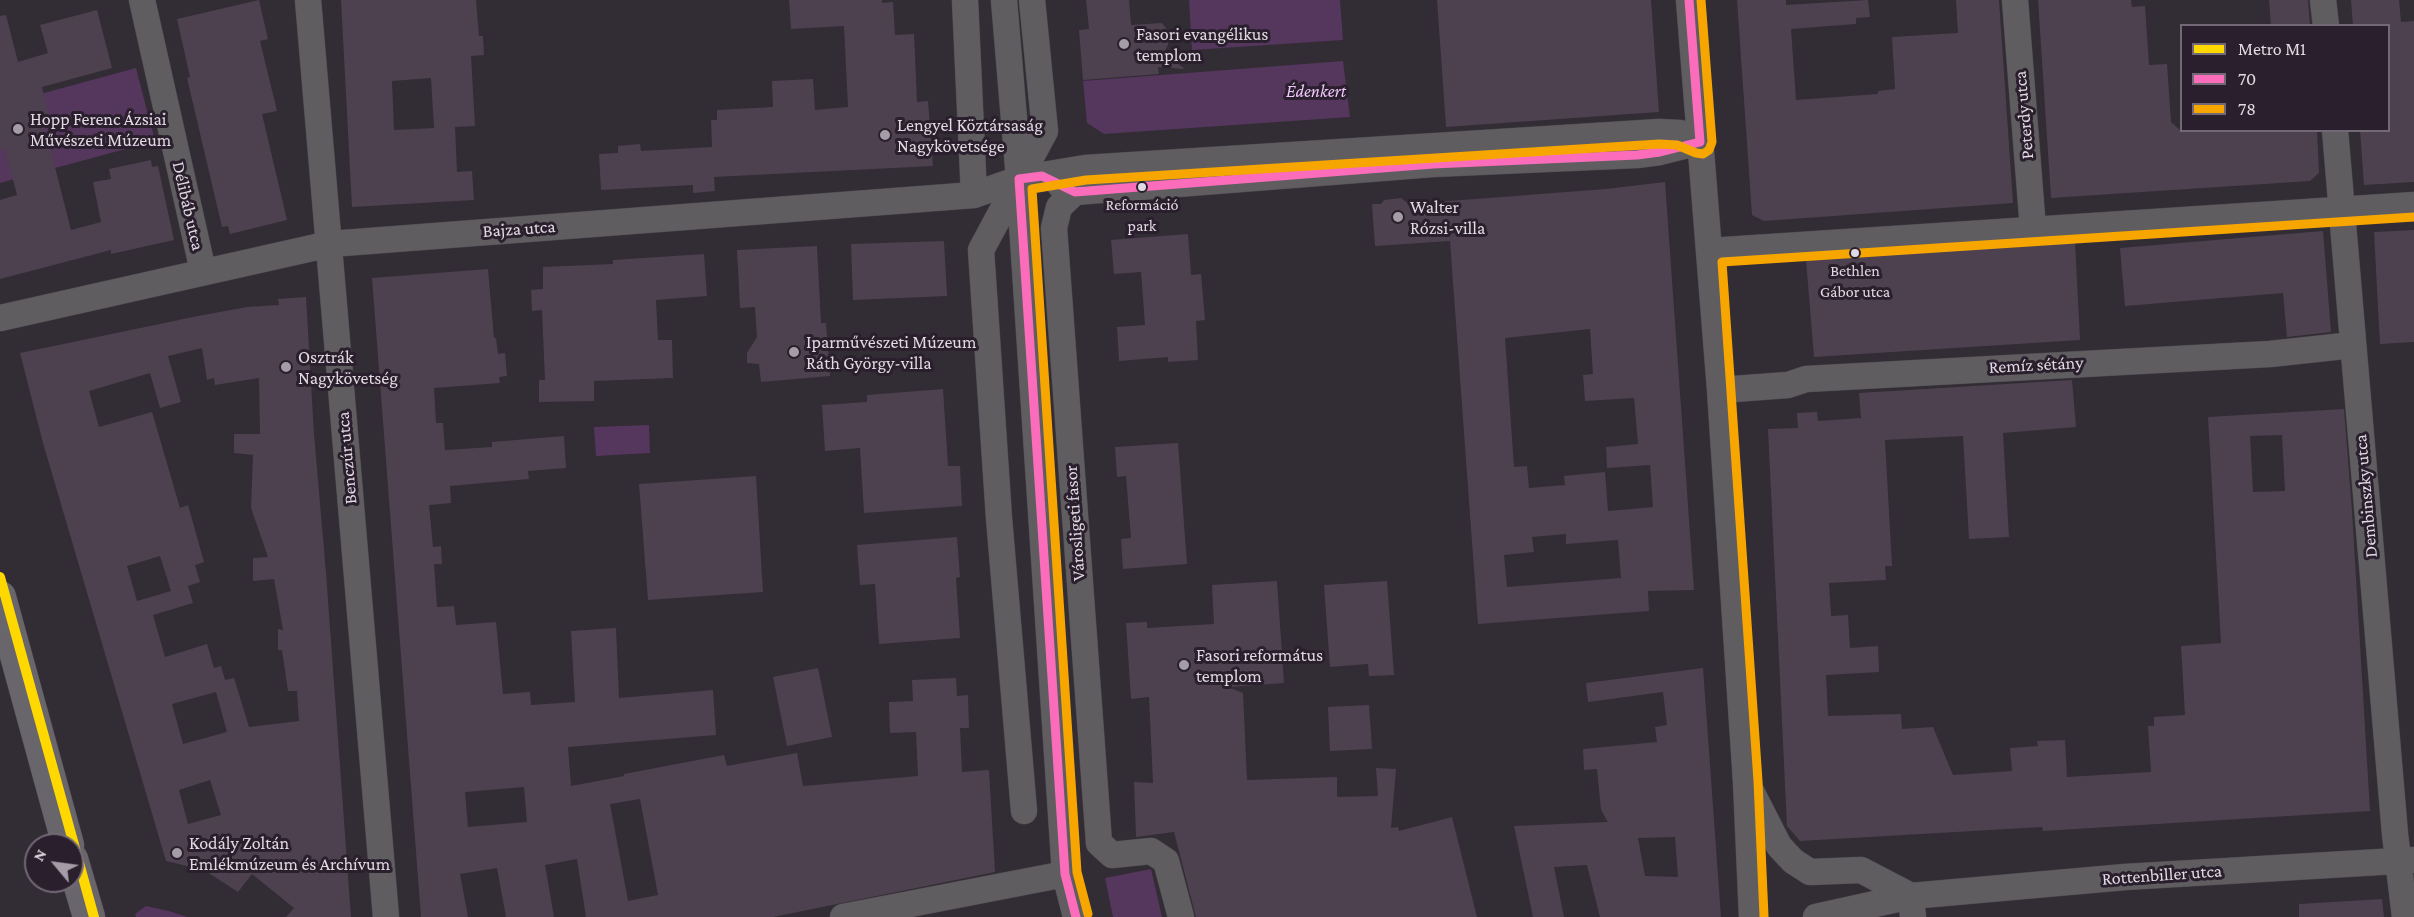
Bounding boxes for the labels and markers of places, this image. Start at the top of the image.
place label: Fasori evangélikus templom [1136,23,1268,66]
marker: Fasori evangélikus templom [1117,37,1131,51]
place label: Hopp Ferenc Ázsiai Művészeti Múzeum [30,108,171,150]
place label: Lengyel Köztársaság Nagykövetsége [897,114,1043,156]
marker: Hopp Ferenc Ázsiai Művészeti Múzeum [11,122,25,136]
marker: Lengyel Köztársaság Nagykövetsége [878,128,892,142]
marker: Reformáció park [1136,181,1148,193]
place label: Reformáció park [1105,195,1179,233]
place label: Walter Rózsi-villa [1410,196,1485,238]
marker: Walter Rózsi-villa [1391,210,1405,224]
marker: Bethlen Gábor utca [1849,247,1861,259]
place label: Bethlen Gábor utca [1820,261,1890,299]
place label: Iparművészeti Múzeum Ráth György-villa [806,331,976,374]
marker: Iparművészeti Múzeum Ráth György-villa [787,345,801,359]
place label: Osztrák Nagykövetség [298,346,398,388]
marker: Osztrák Nagykövetség [279,360,293,374]
place label: Fasori református templom [1196,644,1323,686]
marker: Fasori református templom [1177,658,1191,672]
place label: Kodály Zoltán Emlékmúzeum és Archívum [189,832,390,874]
marker: Kodály Zoltán Emlékmúzeum és Archívum [170,846,184,860]

